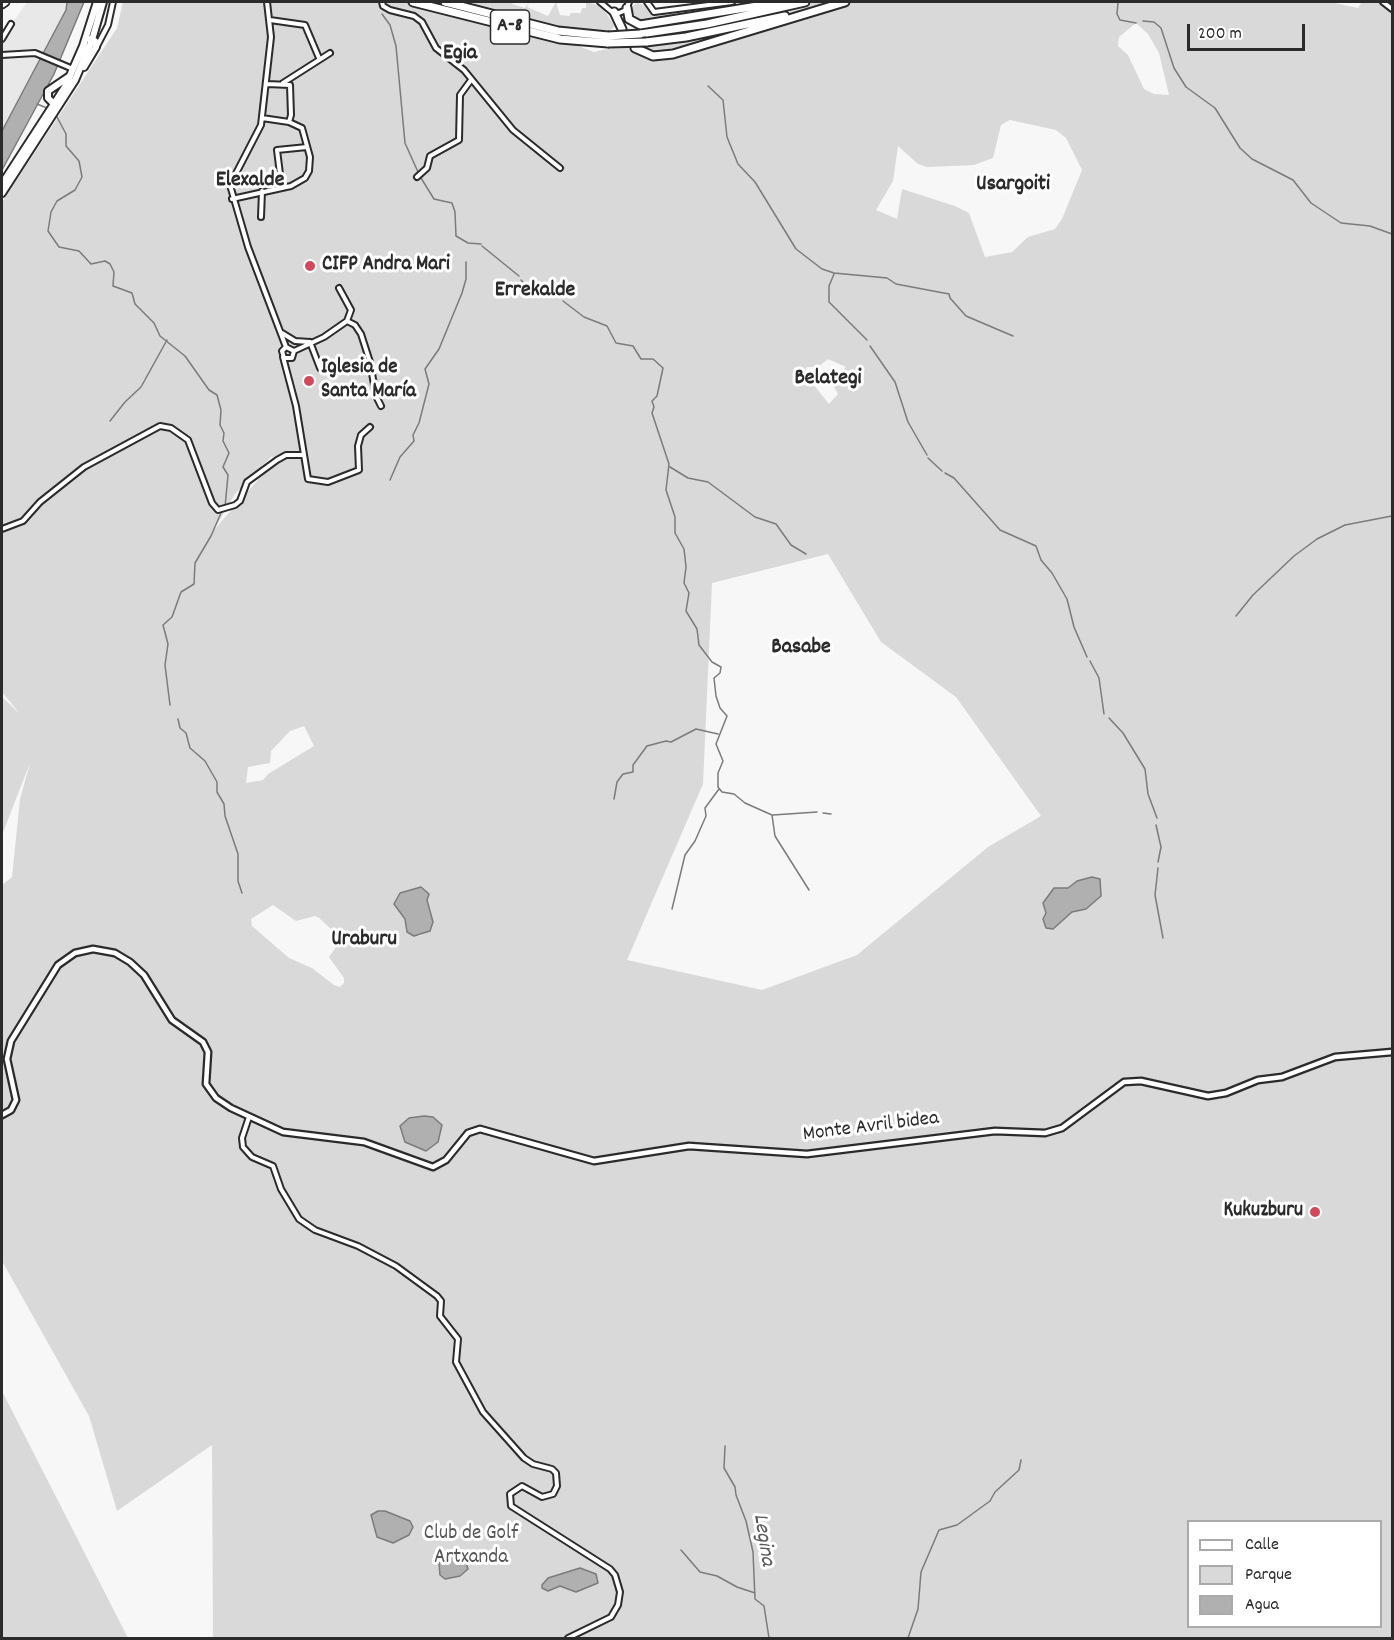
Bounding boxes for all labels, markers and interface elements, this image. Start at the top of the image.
road number: A-8 [490,10,530,44]
scale bar [1190,12,1308,50]
text: 200 m [1198,22,1242,47]
district label: Egia [443,42,477,68]
district label: Elexalde [216,169,284,195]
district label: Usargoiti [976,173,1050,199]
place label: CIFP Andra Mari [322,253,450,279]
marker: CIFP Andra Mari [303,259,317,273]
district label: Errekalde [495,279,575,305]
place label: Iglesia de Santa María [321,356,416,406]
district label: Belategi [794,367,862,393]
marker: Iglesia de Santa María [302,374,316,388]
district label: Basabe [771,636,831,662]
district label: Uraburu [331,928,397,954]
street label: Monte Avril bidea [802,1107,940,1149]
place label: Kukuzburu [1224,1199,1303,1225]
marker: Kukuzburu [1308,1205,1322,1219]
water label: Legina [745,1512,779,1568]
legend [1187,1520,1382,1628]
park label: Club de Golf Artxanda [424,1522,518,1572]
text: Calle [1245,1533,1279,1558]
text: Parque [1245,1563,1292,1588]
text: Agua [1245,1593,1279,1618]

